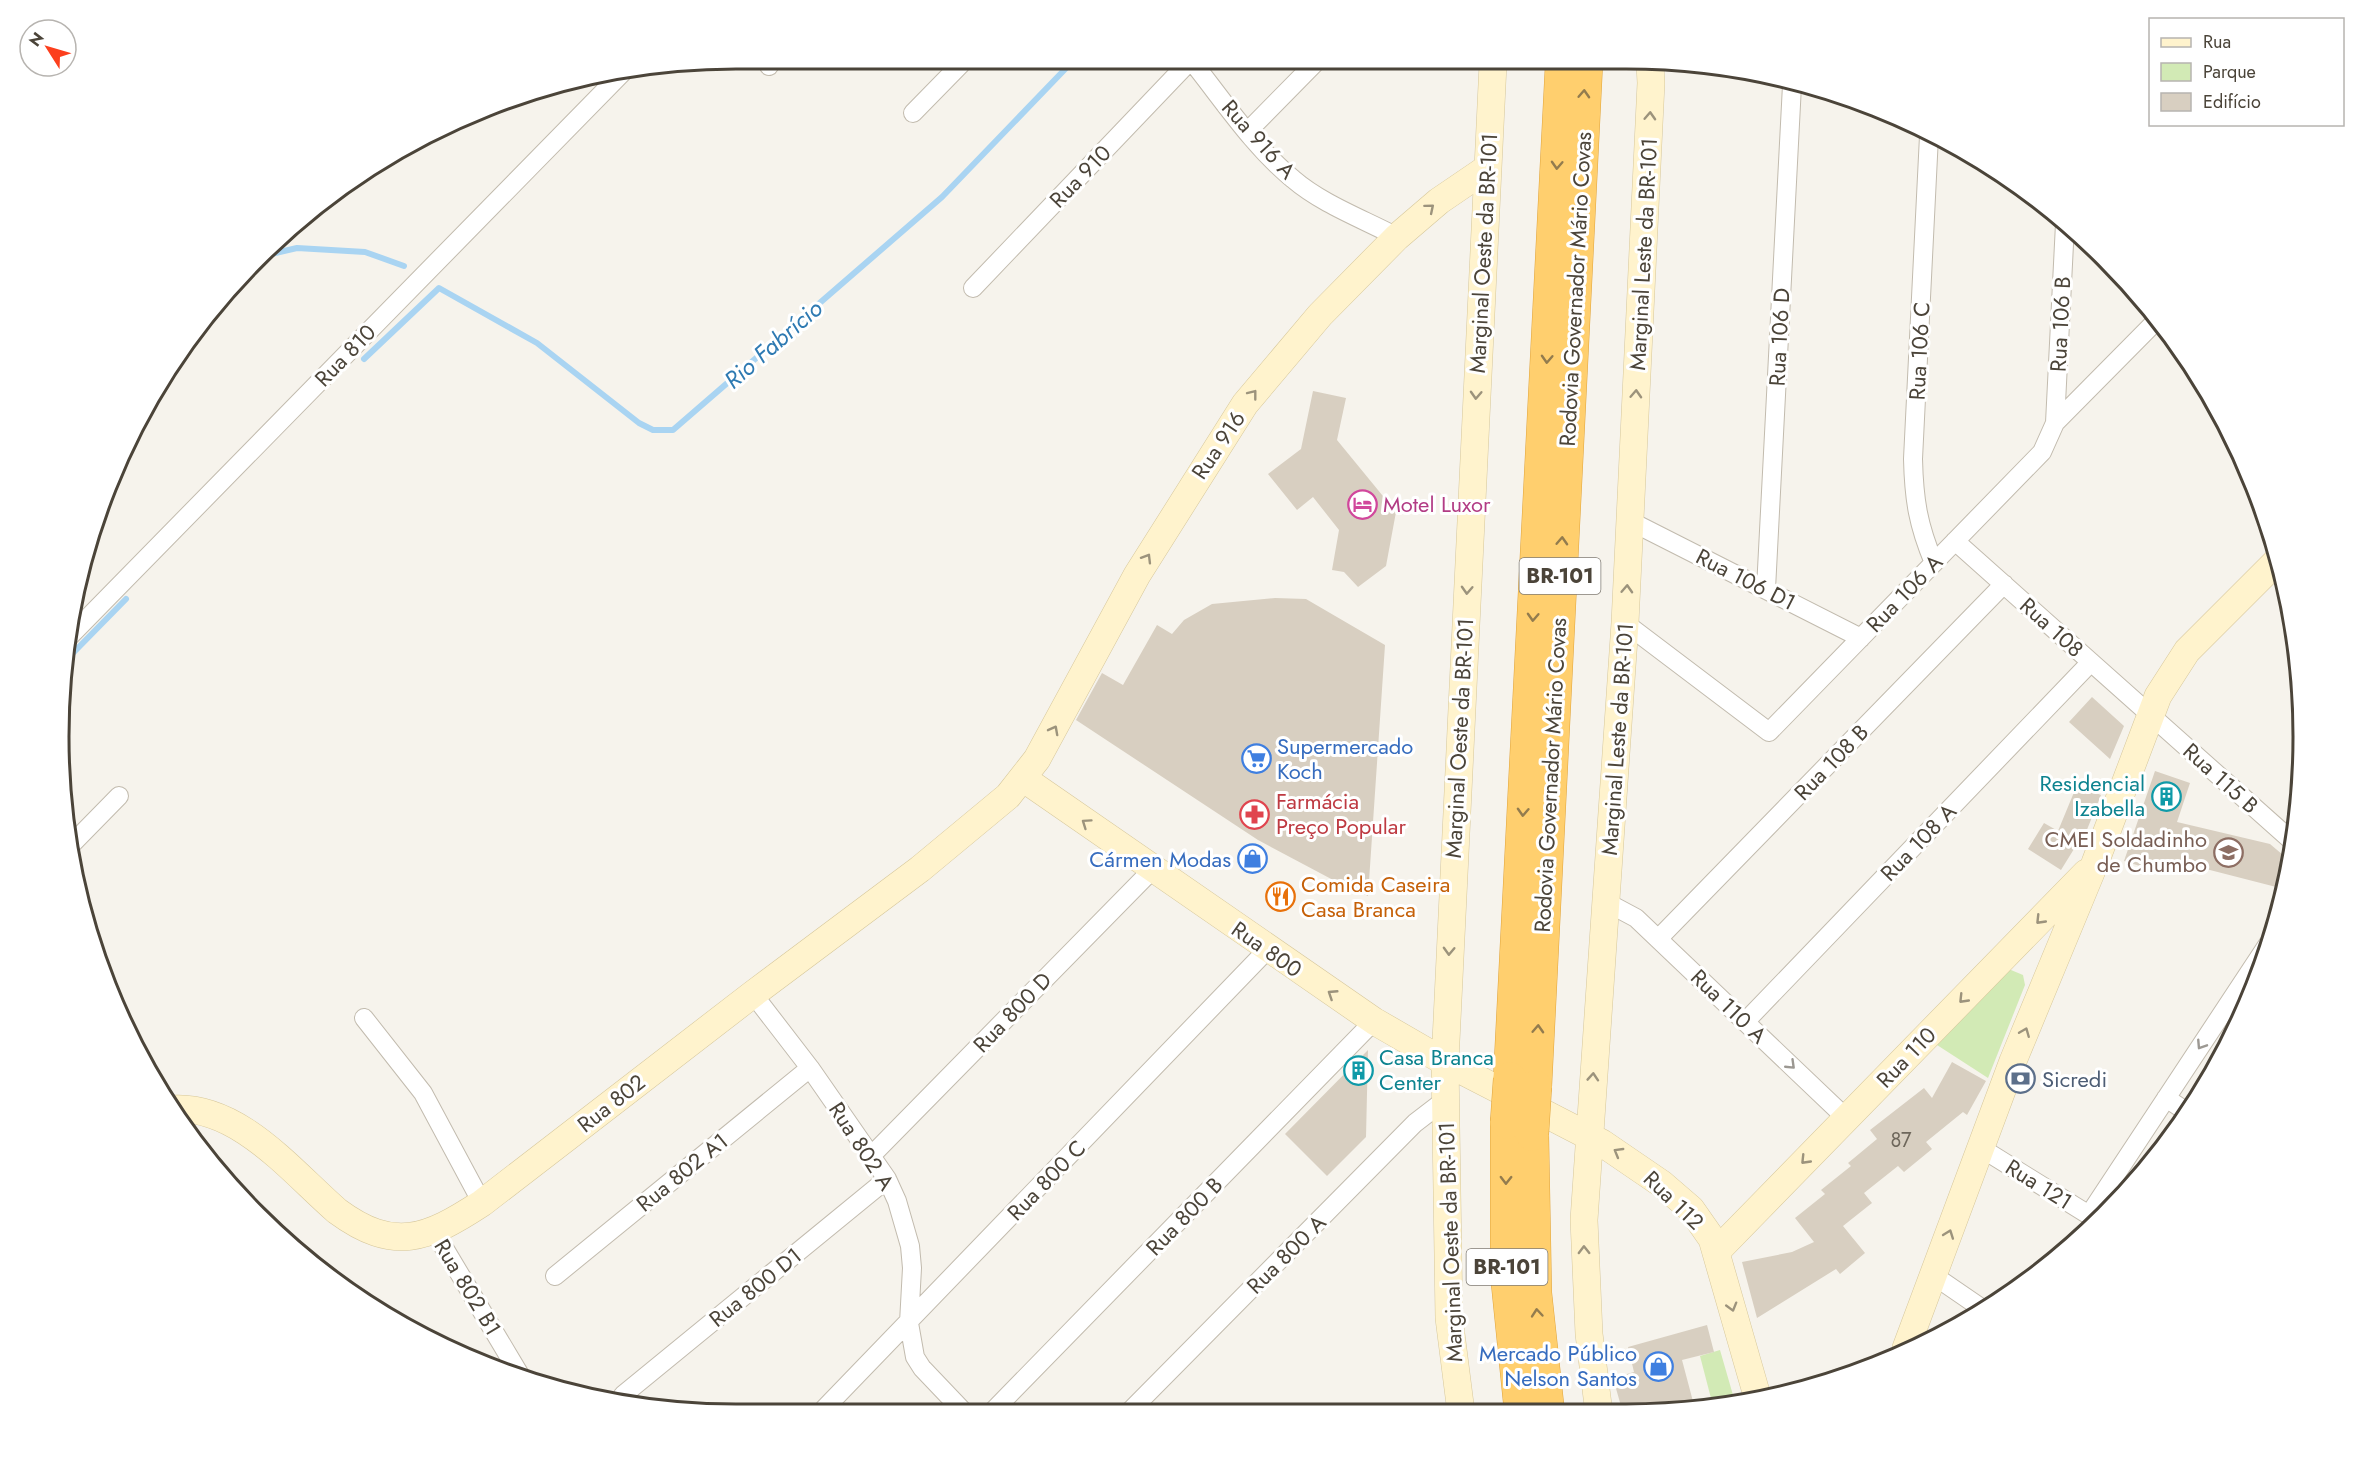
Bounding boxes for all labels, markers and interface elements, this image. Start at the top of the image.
north arrow [18,18,78,78]
legend [2149,18,2344,126]
text: N [23,27,49,51]
text: Rua [2203,29,2231,55]
text: Parque [2203,59,2256,85]
text: Edifício [2203,89,2261,115]
one-way arrow [1578,90,1591,99]
street label: Rua 916 A [1215,92,1304,186]
one-way arrow [1643,111,1656,120]
street label: Rodovia Governador Mário Covas [1551,131,1599,447]
street label: Marginal Oeste da BR-101 [1461,132,1505,374]
street label: Rua 910 [1042,137,1118,215]
street label: Marginal Leste da BR-101 [1621,137,1665,371]
one-way arrow [1550,160,1563,169]
one-way arrow [1423,204,1434,215]
street label: Rua 106 B [2042,275,2078,373]
street label: Rua 106 D [1760,287,1798,387]
water label: Rio Fabrício [716,291,830,397]
street label: Rua 106 C [1900,301,1938,401]
street label: Rua 810 [307,316,383,394]
one-way arrow [1540,355,1553,364]
one-way arrow [1245,390,1256,401]
one-way arrow [1630,390,1643,399]
one-way arrow [1469,391,1482,400]
street label: Rua 916 [1183,404,1253,486]
hotel icon: Motel Luxor [1346,488,1378,520]
place label: Motel Luxor [1383,488,1491,520]
one-way arrow [1556,536,1569,545]
street label: Rua 106 D1 [1690,540,1802,618]
street label: Rua 106 A [1858,546,1950,639]
one-way arrow [1139,554,1151,564]
road number: BR-101 [1520,558,1600,594]
one-way arrow [1620,585,1633,594]
one-way arrow [1460,586,1473,595]
street label: Rua 108 [2013,590,2091,664]
one-way arrow [1527,613,1540,622]
street label: Marginal Oeste da BR-101 [1437,617,1481,859]
street label: Rodovia Governador Mário Covas [1526,617,1574,933]
street label: Marginal Leste da BR-101 [1593,622,1641,856]
street label: Rua 108 B [1786,717,1876,807]
one-way arrow [1047,725,1058,736]
place label: Supermercado Koch [1277,730,1413,787]
street label: Rua 115 B [2176,735,2266,821]
supermarket icon: Supermercado Koch [1240,743,1272,775]
place label: Residencial Izabella [2039,767,2145,824]
building icon: Residencial Izabella [2150,780,2182,812]
place label: Farmácia Preço Popular [1276,785,1406,842]
street label: Rua 108 A [1873,796,1964,888]
pharmacy icon: Farmácia Preço Popular [1239,798,1271,830]
one-way arrow [1517,807,1530,816]
one-way arrow [1082,819,1093,830]
place label: CMEI Soldadinho de Chumbo [2044,823,2207,880]
school or university icon: CMEI Soldadinho de Chumbo [2212,836,2244,868]
place label: Cármen Modas [1089,843,1231,875]
shop icon: Cármen Modas [1236,843,1268,875]
place label: Comida Caseira Casa Branca [1301,868,1450,925]
restaurant icon: Comida Caseira Casa Branca [1264,881,1296,913]
street label: Rua 800 [1225,913,1309,985]
one-way arrow [2036,913,2047,924]
one-way arrow [1443,946,1456,955]
street label: Rua 110 A [1684,961,1775,1051]
street label: Rua 800 D [965,965,1059,1059]
one-way arrow [1328,990,1339,1001]
one-way arrow [1959,991,1970,1002]
street label: Rua 110 [1869,1019,1943,1095]
one-way arrow [1531,1024,1544,1033]
one-way arrow [2018,1027,2030,1038]
one-way arrow [2198,1039,2209,1050]
place label: Casa Branca Center [1379,1041,1494,1098]
building icon: Casa Branca Center [1342,1054,1374,1086]
one-way arrow [1783,1058,1794,1069]
bank icon: Sicredi [2005,1063,2037,1095]
place label: Sicredi [2042,1063,2107,1095]
street label: Rua 802 [570,1066,652,1140]
one-way arrow [1587,1073,1600,1082]
street label: Rua 802 A [821,1095,903,1197]
street label: Marginal Oeste da BR-101 [1430,1121,1470,1363]
street label: Rua 802 A1 [629,1125,735,1219]
house number: 87 [1890,1126,1912,1155]
street label: Rua 800 C [999,1133,1093,1227]
one-way arrow [1614,1148,1624,1159]
street label: Rua 121 [1999,1151,2079,1217]
one-way arrow [1802,1153,1813,1164]
street label: Rua 112 [1636,1163,1712,1237]
street label: Rua 800 B [1138,1170,1230,1262]
one-way arrow [1500,1176,1512,1185]
street label: Rua 800 A [1239,1207,1333,1301]
one-way arrow [1941,1229,1954,1240]
street label: Rua 802 B1 [427,1233,509,1341]
street label: Rua 800 D1 [702,1240,808,1334]
one-way arrow [1578,1246,1590,1255]
road number: BR-101 [1466,1249,1547,1285]
one-way arrow [1725,1302,1737,1312]
one-way arrow [1531,1308,1544,1317]
place label: Mercado Público Nelson Santos [1479,1337,1637,1394]
shop icon: Mercado Público Nelson Santos [1642,1350,1674,1382]

